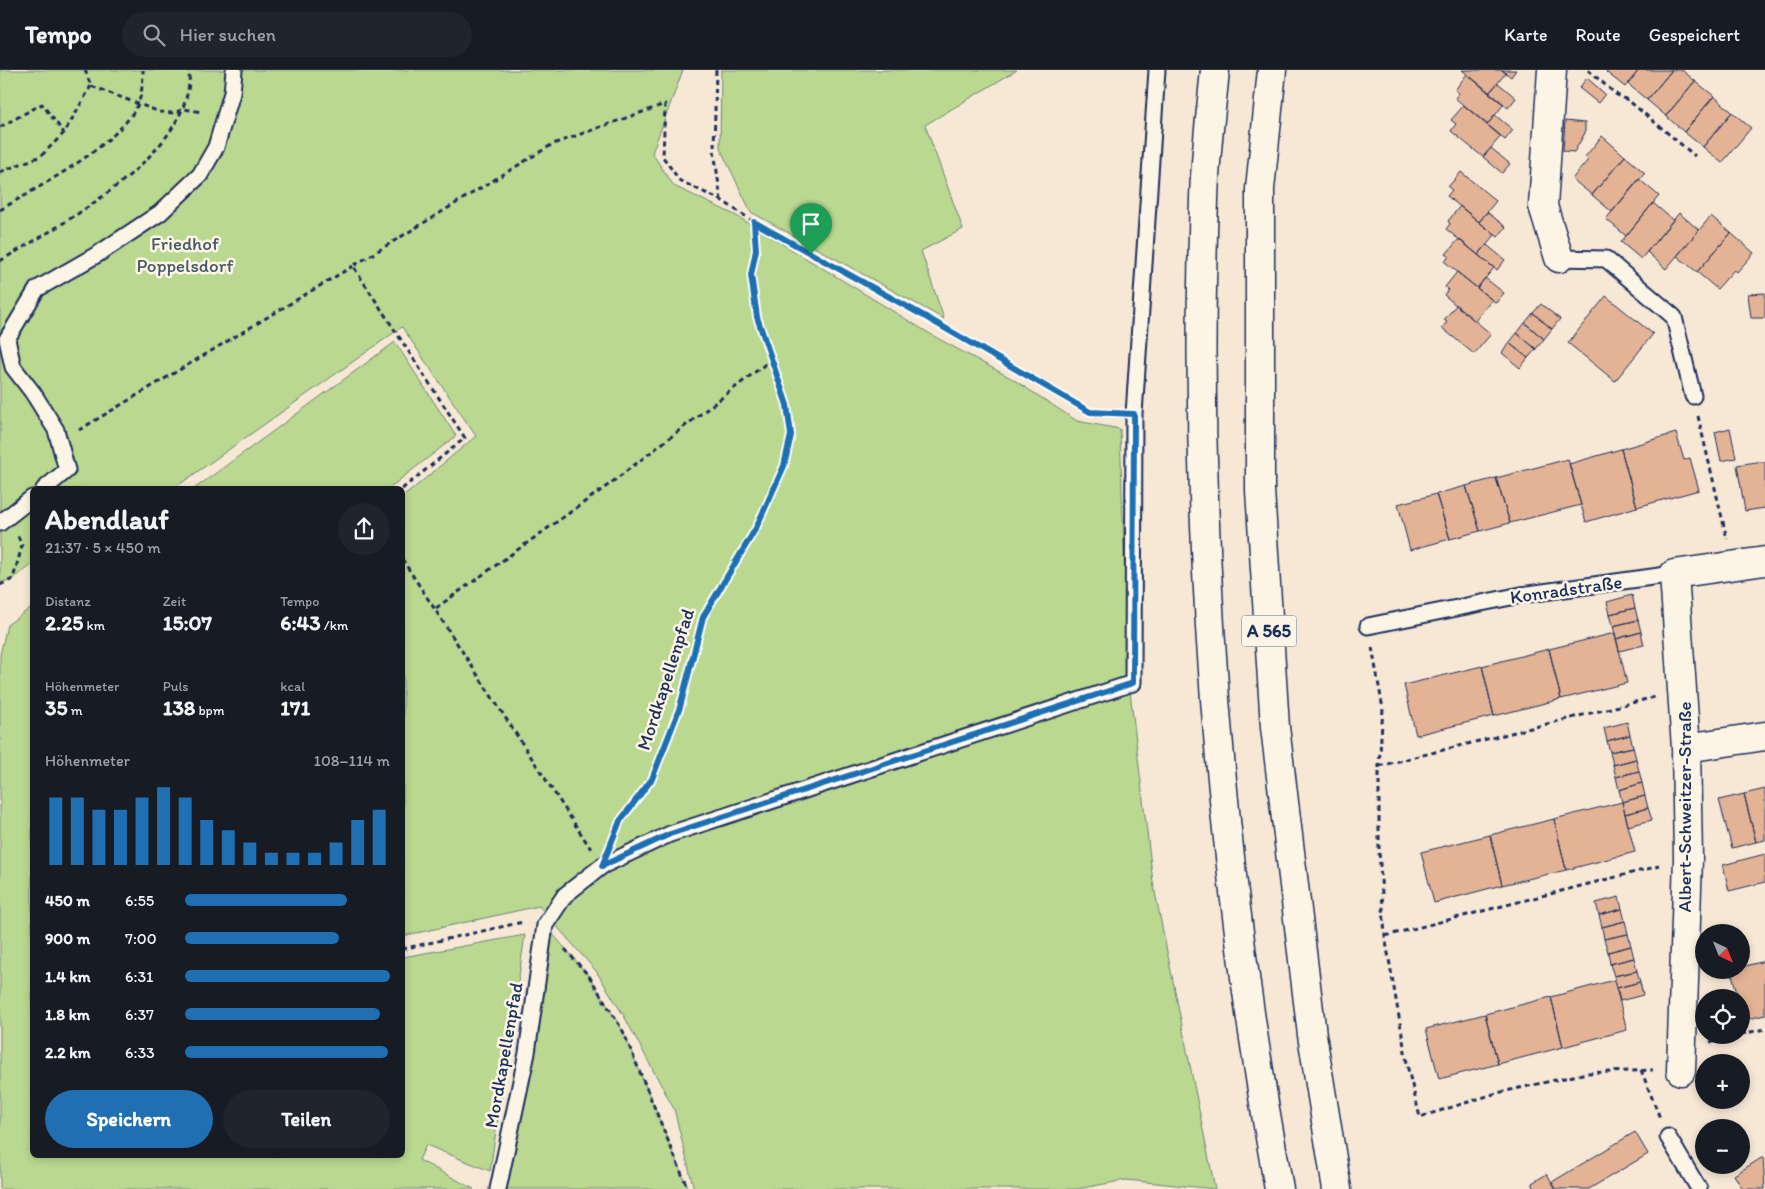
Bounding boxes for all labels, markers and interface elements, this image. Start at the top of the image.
search box [122,12,472,57]
text: Tempo [25,20,92,49]
icon: search [140,21,168,49]
text: Hier suchen [180,23,276,46]
text: Karte [1504,24,1547,46]
text: Route [1575,24,1621,46]
text: Gespeichert [1649,24,1740,46]
pin [790,203,832,254]
icon: arrive [797,210,825,238]
park label: Friedhof Poppelsdorf [137,232,234,277]
text: Abendlauf [45,502,169,536]
button: share [338,503,390,555]
text: 21:37 · 5 × 450 m [45,538,161,557]
street label: Konradstraße [1509,570,1624,609]
text: Distanz [45,593,91,610]
text: Zeit [163,593,186,610]
text: Tempo [280,593,319,610]
street label: Mordkapellenpfad [632,605,699,753]
text: 2.25 [45,610,83,635]
text: 15:07 [163,610,212,635]
text: 6:43 [280,610,321,635]
road number: A 565 [1242,616,1296,646]
text: km [83,617,105,634]
text: /km [321,617,348,634]
text: Höhenmeter [45,678,119,695]
text: Puls [163,678,189,695]
text: kcal [280,678,305,695]
text: 35 [45,695,67,720]
text: 138 [163,695,195,720]
text: 171 [280,695,310,720]
street label: Albert-Schweitzer-Straße [1673,701,1696,913]
text: m [67,702,82,719]
text: bpm [195,702,224,719]
text: Höhenmeter [45,751,130,770]
text: 108–114 m [314,751,390,770]
text: 450 m [45,891,90,910]
text: 6:55 [125,891,154,910]
north arrow [1695,924,1750,979]
map controls [1695,924,1750,1174]
text: 900 m [45,929,90,948]
text: 7:00 [125,929,157,948]
text: 1.4 km [45,967,91,986]
text: 6:31 [125,967,154,986]
street label: Mordkapellenpfad [479,980,528,1130]
button: locate [1695,989,1750,1044]
text: 1.8 km [45,1005,90,1024]
text: 6:37 [125,1005,154,1024]
text: 2.2 km [45,1043,91,1062]
text: 6:33 [125,1043,155,1062]
button: + [1695,1054,1750,1109]
button: Speichern [45,1090,213,1148]
button: Teilen [223,1090,390,1148]
button: − [1695,1119,1750,1174]

